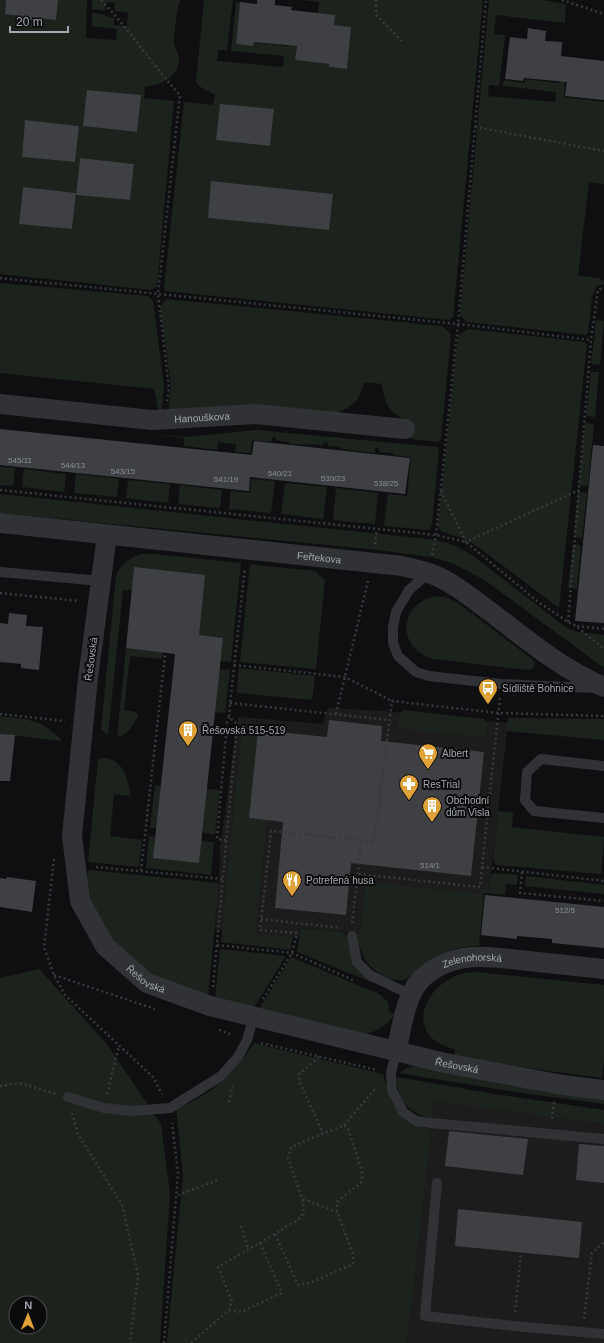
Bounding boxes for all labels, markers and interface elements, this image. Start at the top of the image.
scale bar [10,8,68,34]
text: 20 m [16,15,43,29]
street label: Hanouškova [174,410,231,424]
house number: 545/11 [8,456,32,465]
house number: 544/13 [61,461,86,470]
house number: 543/15 [111,467,136,476]
house number: 540/21 [268,469,293,478]
house number: 539/23 [321,474,346,483]
house number: 541/19 [214,475,239,484]
house number: 538/25 [374,479,399,488]
street label: Feřtekova [296,549,342,565]
street label: Řešovská [82,636,100,682]
bus stop icon: Sídliště Bohnice [477,677,499,705]
place label: Sídliště Bohnice [502,683,574,694]
building icon: Řešovská 515-519 [177,719,199,747]
place label: Řešovská 515-519 [202,724,286,736]
supermarket icon: Albert [417,742,439,770]
place label: Albert [442,748,468,759]
pharmacy icon: ResTrial [398,773,420,801]
place label: ResTrial [423,779,460,790]
building icon: Obchodní dům Visla [421,795,443,823]
place label: Obchodní dům Visla [446,795,490,818]
house number: 514/1 [420,861,441,870]
restaurant icon: Potrefená husa [281,869,303,897]
place label: Potrefená husa [306,875,374,886]
house number: 512/5 [555,906,576,915]
street label: Zelenohorská [440,951,503,970]
street label: Řešovská [125,962,167,995]
street label: Řešovská [434,1054,480,1075]
north arrow [8,1295,48,1335]
text: N [24,1299,32,1311]

